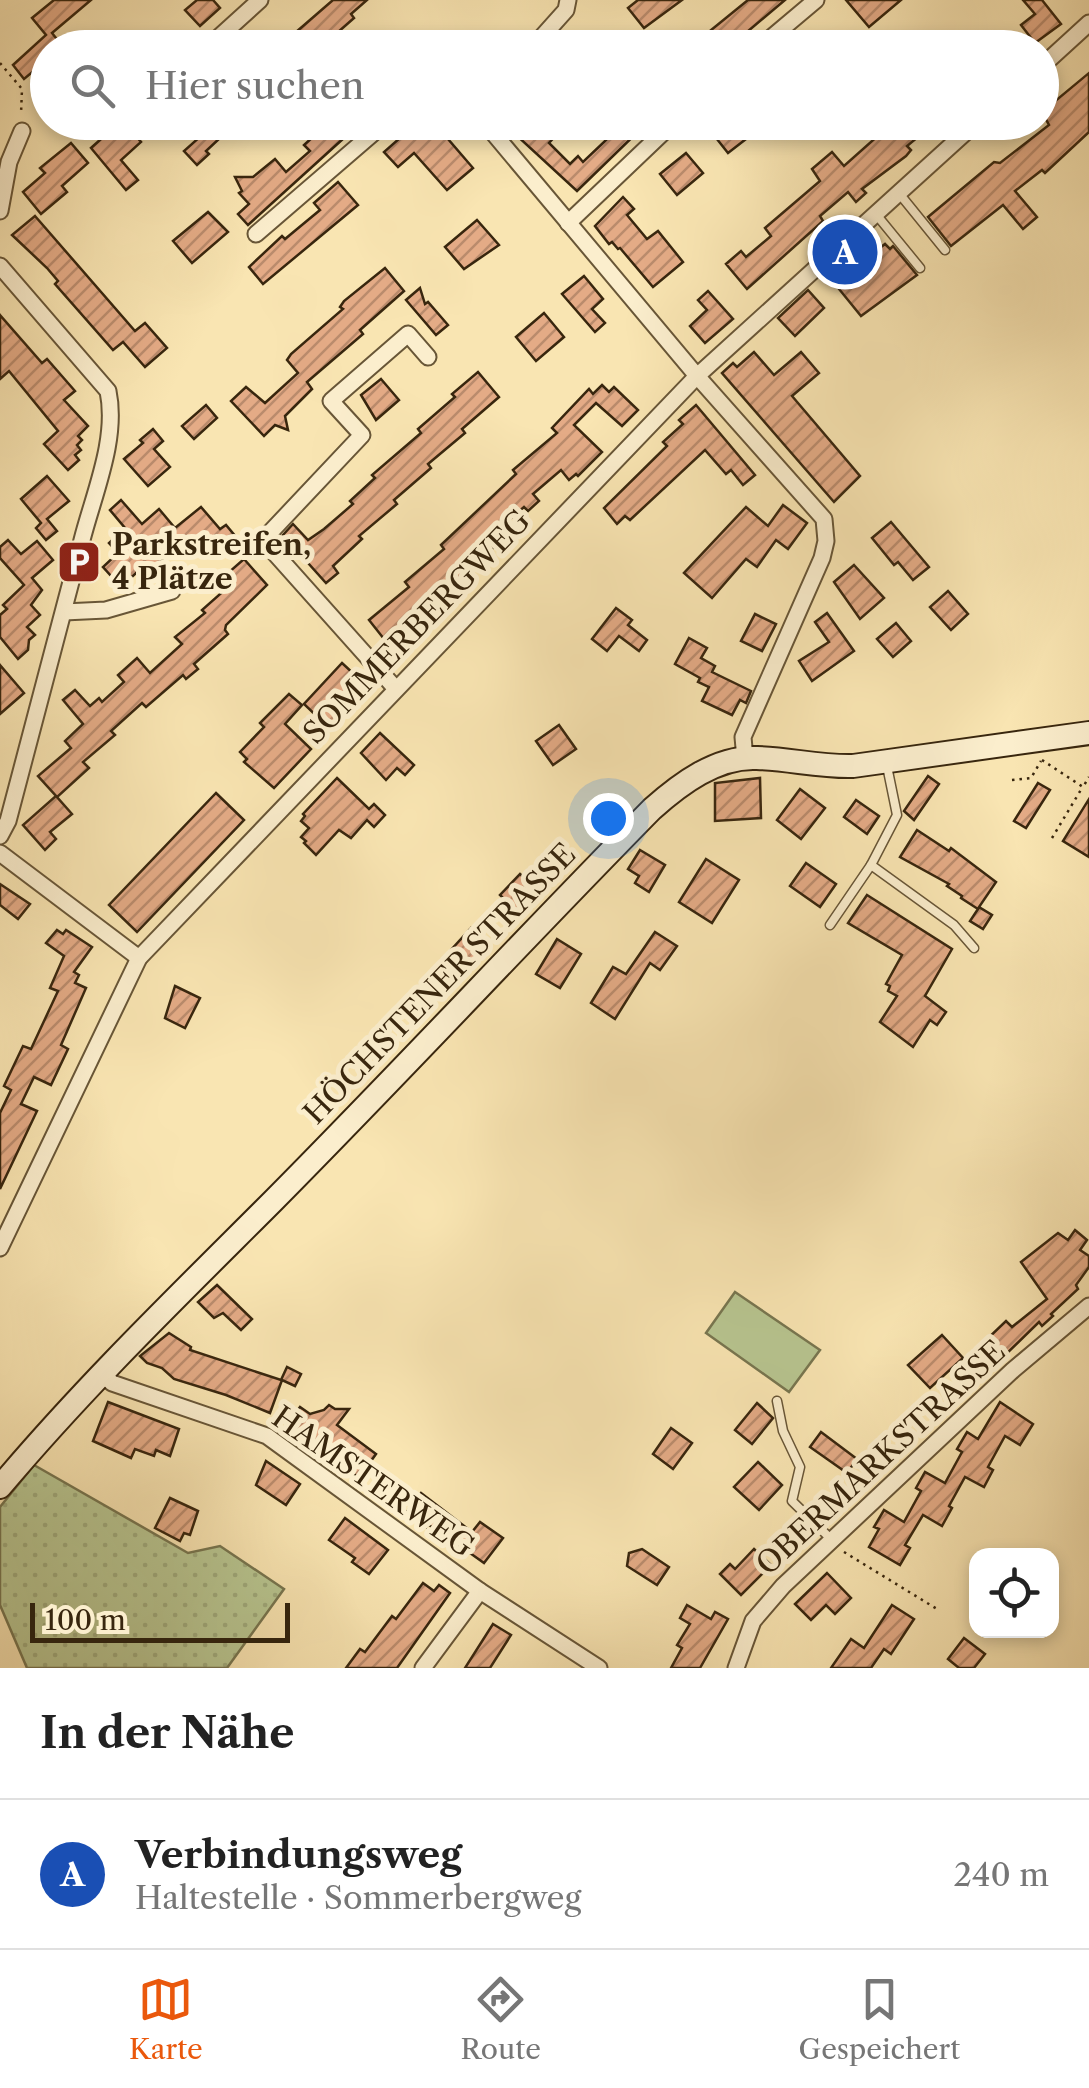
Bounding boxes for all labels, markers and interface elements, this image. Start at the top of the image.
search box [30,30,1059,140]
icon: search [65,58,120,113]
text: Hier suchen [145,62,365,109]
pin: A [812,214,878,290]
street label: SOMMERBERGWEG [295,502,538,751]
place label: Parkstreifen, 4 Plätze [112,526,311,597]
parking icon: Parkstreifen, 4 Plätze [56,539,102,585]
your location [583,793,634,844]
street label: HÖCHSTENER STRASSE [296,836,583,1132]
street label: OBERMARKSTRASSE [748,1333,1013,1583]
street label: HAMSTERWEG [265,1398,481,1565]
map controls [969,1548,1059,1638]
button: locate [969,1548,1059,1638]
scale bar [30,1598,290,1642]
text: 100 m [45,1603,126,1637]
text: In der Nähe [40,1707,294,1759]
text: Verbindungsweg [135,1831,462,1878]
text: A [60,1855,85,1894]
text: 240 m [953,1855,1049,1894]
text: Haltestelle · Sommerbergweg [135,1878,581,1917]
tab: Karte [129,1972,203,2066]
tab: Route [461,1972,541,2066]
tab: Gespeichert [799,1972,960,2066]

